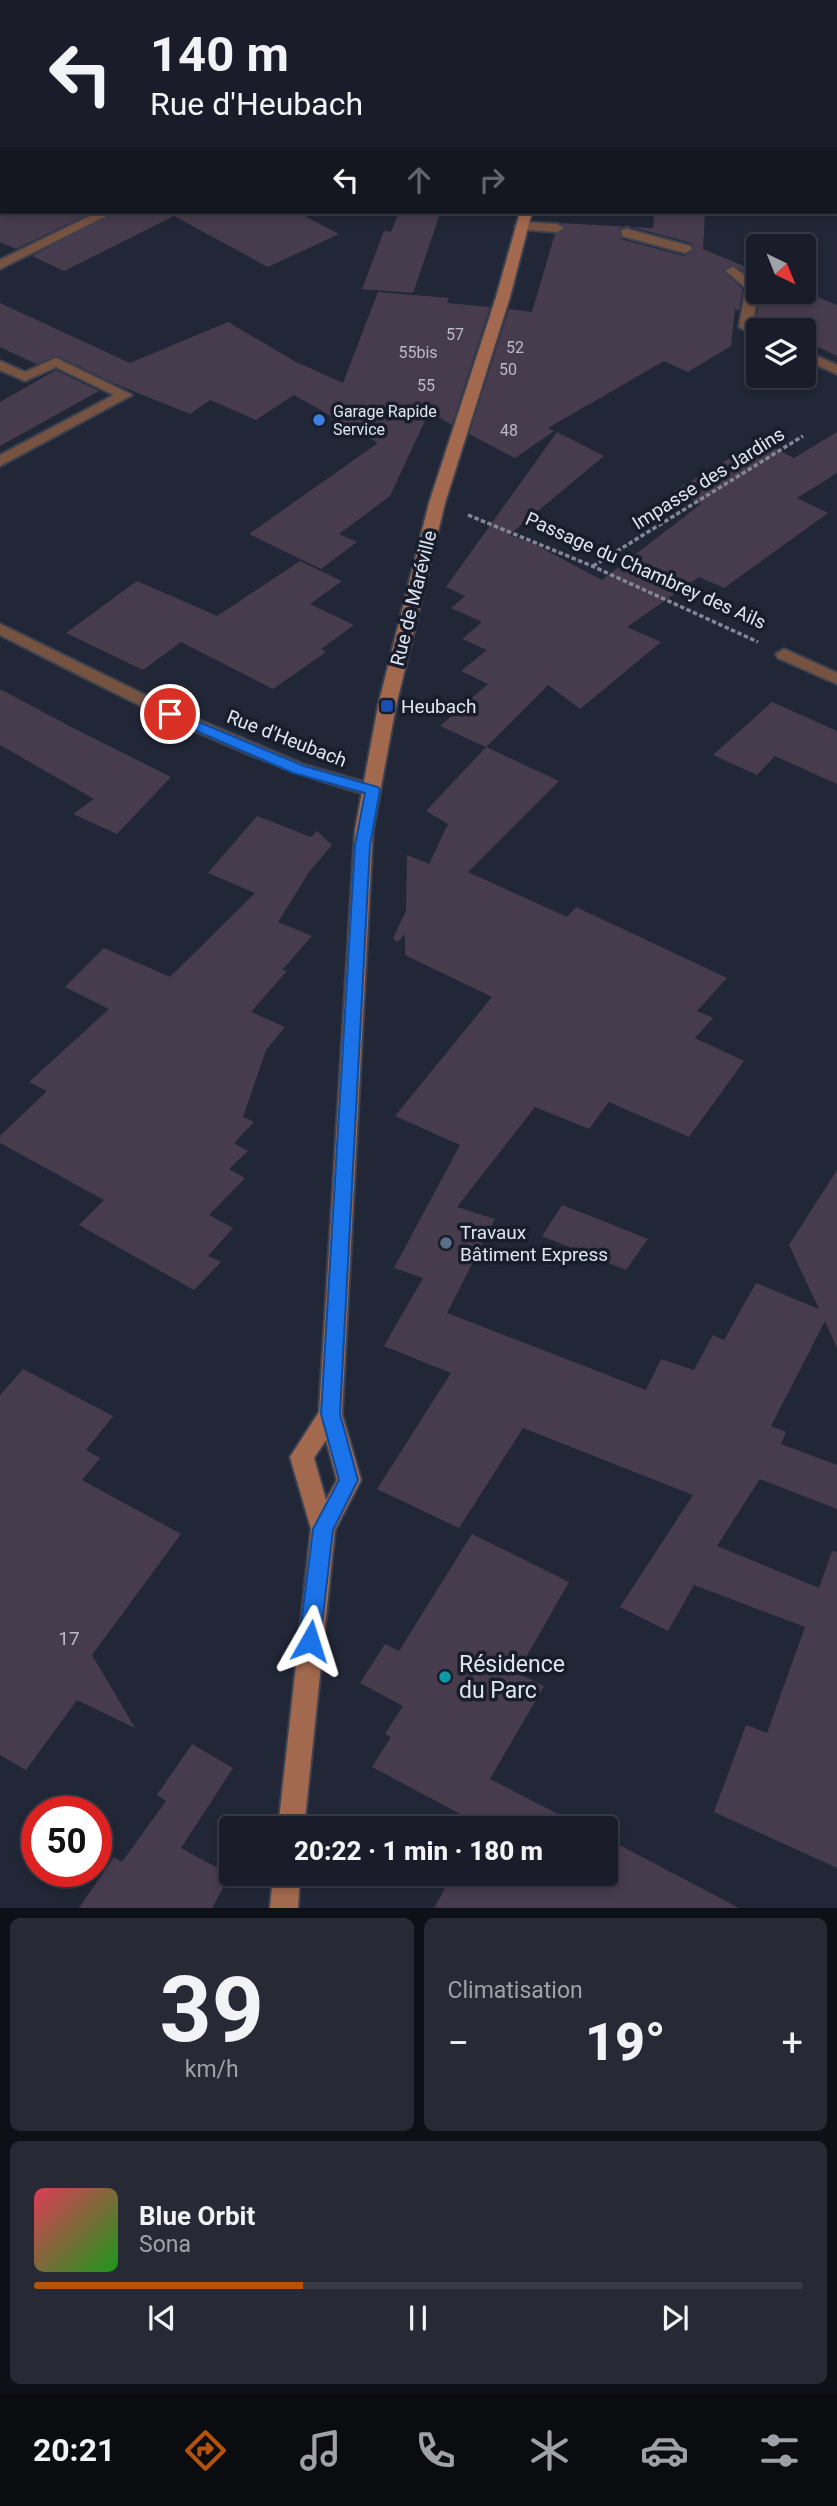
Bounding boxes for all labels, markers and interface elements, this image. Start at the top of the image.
text: 140 m [150,26,289,83]
icon: left [35,28,126,119]
text: Rue d'Heubach [150,85,363,123]
icon: left [327,161,365,199]
icon: ahead [400,161,438,199]
icon: right [473,161,511,199]
north arrow [746,234,816,304]
map controls [746,234,816,388]
button: layers [746,318,816,388]
house number: 57 [446,325,464,344]
house number: 52 [506,338,524,357]
house number: 55bis [398,343,438,362]
house number: 50 [499,360,517,379]
house number: 55 [417,376,435,395]
place label: Garage Rapide Service [333,402,437,439]
marker: Garage Rapide Service [311,412,327,428]
house number: 48 [500,421,518,440]
street label: Impasse des Jardins [628,422,789,535]
street label: Passage du Chambrey des Ails [522,507,770,634]
street label: Rue de Maréville [386,528,441,668]
pin [140,684,200,744]
icon: arrive [151,695,189,733]
place label: Heubach [401,695,477,718]
marker: Heubach [379,698,395,714]
street label: Rue d'Heubach [224,705,350,772]
place label: Travaux Bâtiment Express [460,1221,608,1266]
marker: Travaux Bâtiment Express [438,1235,454,1251]
position arrow [273,1604,347,1678]
house number: 17 [58,1627,80,1650]
place label: Résidence du Parc [459,1651,565,1704]
marker: Résidence du Parc [437,1669,453,1685]
speed limit sign: 50 [21,1796,112,1887]
text: 20:22 · 1 min · 180 m [294,1836,543,1866]
text: 39 [160,1957,264,2063]
text: Climatisation [448,1977,583,2004]
text: 19° [585,2012,666,2073]
text: − [448,2021,469,2065]
text: + [781,2021,803,2065]
text: km/h [185,2056,239,2083]
text: Blue Orbit [139,2201,255,2231]
text: Sona [139,2231,191,2258]
icon: previous [143,2299,181,2337]
icon: pause [399,2299,437,2337]
icon: next [656,2299,694,2337]
icon: directions [181,2426,230,2475]
icon: music [296,2426,345,2475]
icon: phone [411,2426,460,2475]
icon: climate [525,2426,574,2475]
icon: car [640,2426,689,2475]
icon: filters [755,2426,804,2475]
text: 20:21 [33,2431,115,2469]

